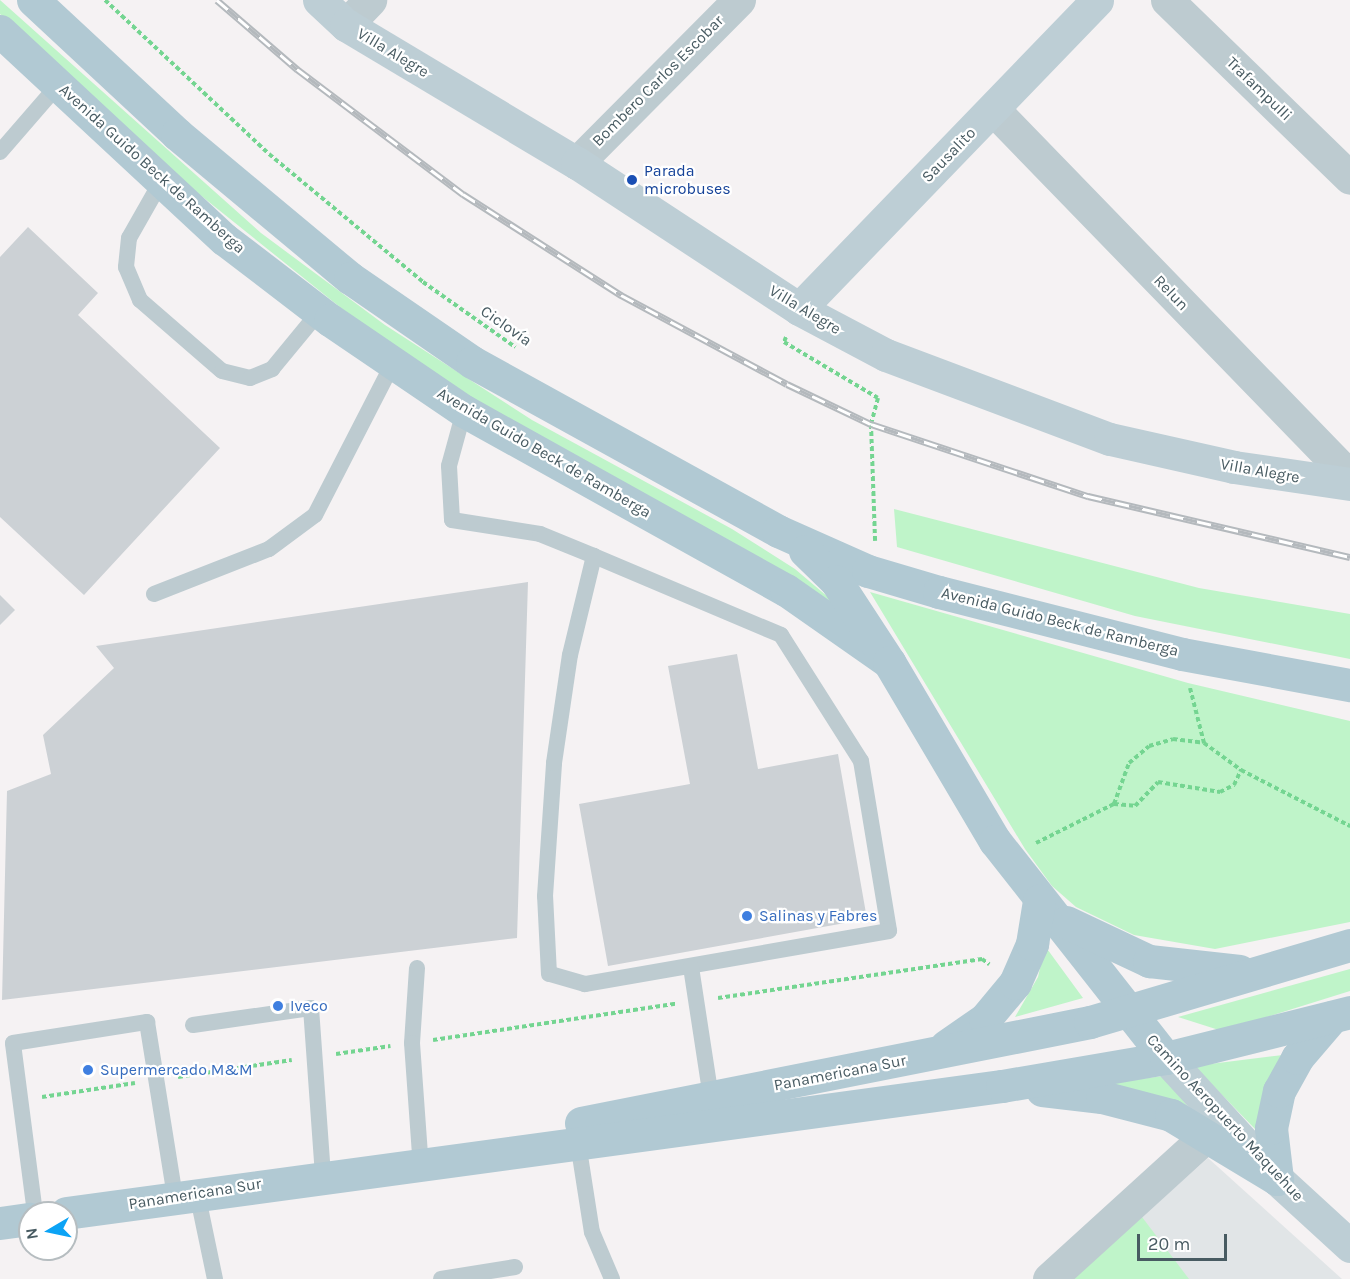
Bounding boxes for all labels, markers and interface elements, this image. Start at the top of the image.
street label: Bombero Carlos Escobar [588,11,728,151]
street label: Villa Alegre [354,24,432,82]
street label: Trafampulli [1222,53,1296,125]
street label: Avenida Guido Beck de Ramberga [55,80,249,258]
street label: Sausalito [918,123,980,187]
place label: Parada microbuses [644,161,731,199]
marker: Parada microbuses [625,173,639,187]
street label: Relun [1150,271,1192,315]
street label: Villa Alegre [766,281,844,339]
street label: Ciclovía [477,302,535,350]
street label: Avenida Guido Beck de Ramberga [434,384,654,522]
street label: Villa Alegre [1219,455,1301,487]
street label: Avenida Guido Beck de Ramberga [939,583,1181,661]
place label: Salinas y Fabres [759,906,877,926]
marker: Salinas y Fabres [740,909,754,923]
place label: Iveco [290,996,328,1016]
marker: Iveco [271,999,285,1013]
street label: Camino Aeropuerto Maquehue [1143,1031,1307,1205]
street label: Panamericana Sur [772,1051,908,1095]
place label: Supermercado M&M [100,1060,253,1080]
marker: Supermercado M&M [81,1063,95,1077]
street label: Panamericana Sur [127,1174,263,1214]
north arrow [18,1201,78,1261]
scale bar [1140,1222,1230,1260]
text: N [21,1226,42,1241]
text: 20 m [1148,1233,1190,1255]

